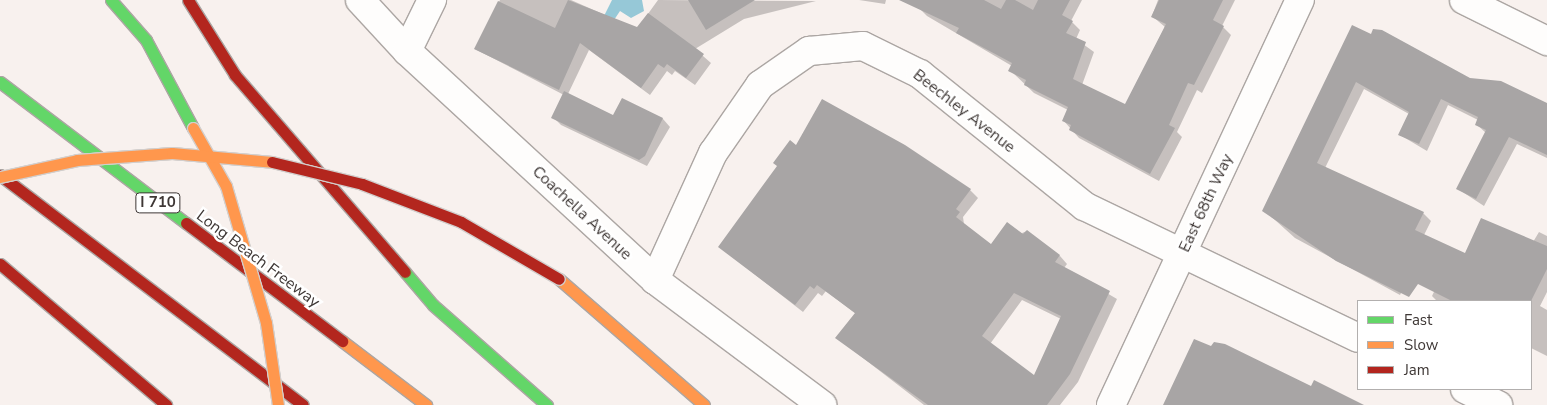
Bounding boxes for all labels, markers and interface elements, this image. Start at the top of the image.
street label: Beechley Avenue [909,65,1019,157]
street label: East 68th Way [1175,151,1237,255]
street label: Coachella Avenue [528,162,636,264]
road number: I 710 [134,190,182,216]
street label: Long Beach Freeway [192,206,324,312]
legend [1357,300,1532,390]
text: Fast [1404,310,1432,330]
text: Slow [1404,335,1438,355]
text: Jam [1404,360,1430,380]

